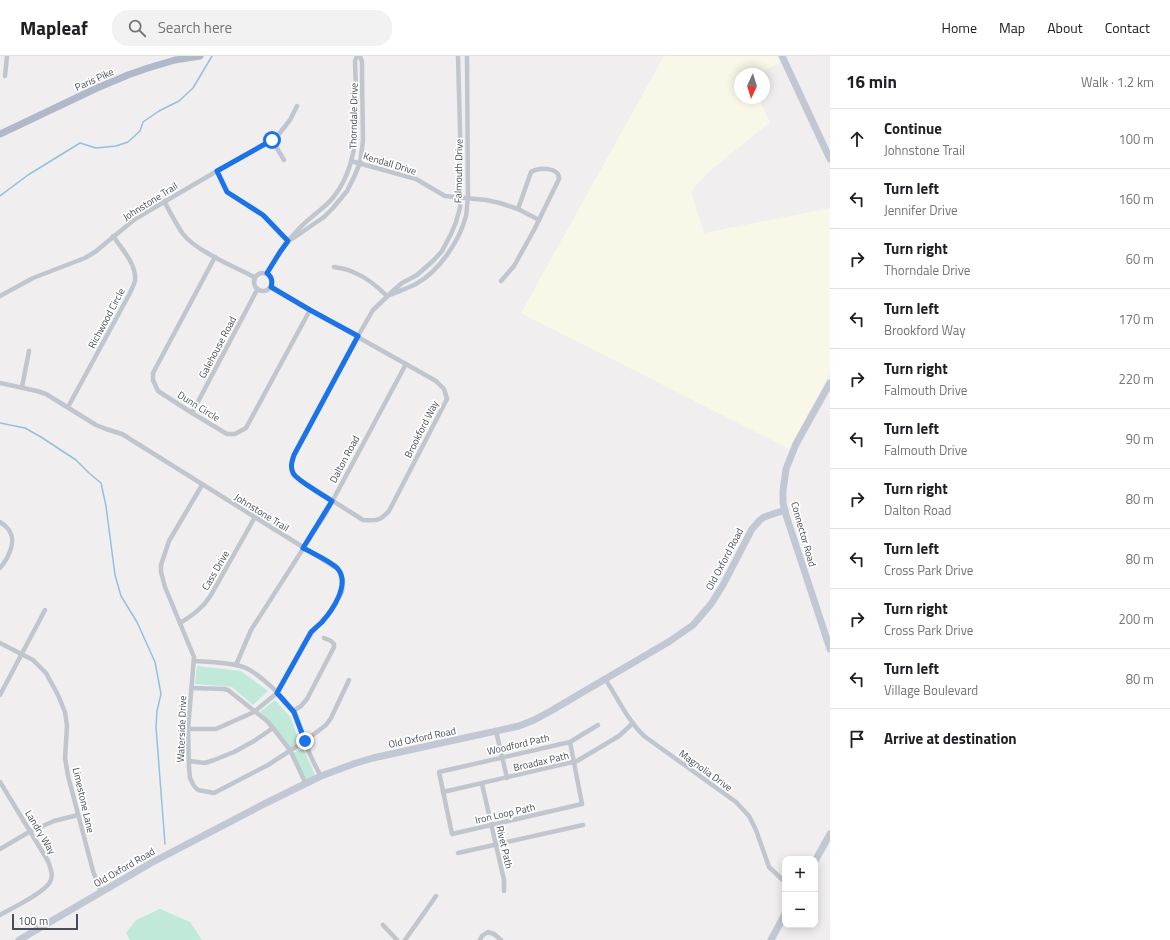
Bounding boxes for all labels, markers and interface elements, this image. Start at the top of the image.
search box [112,10,392,46]
text: Mapleaf [20,13,88,42]
text: Search here [158,16,232,39]
icon: search [126,17,148,39]
text: Home [942,17,977,38]
text: Map [999,17,1025,38]
text: About [1047,17,1083,38]
text: Contact [1105,17,1150,38]
street label: Paris Pike [72,64,116,95]
north arrow [734,68,770,104]
text: 16 min [846,69,897,95]
text: Walk · 1.2 km [1081,72,1154,92]
street label: Thorndale Drive [345,83,362,149]
text: Continue [884,117,942,140]
icon: ahead [846,128,868,150]
text: 100 m [1118,129,1154,149]
route start [263,131,281,149]
street label: Falmouth Drive [450,139,467,203]
text: Johnstone Trail [884,140,965,160]
street label: Kendall Drive [361,148,418,179]
text: Turn left [884,177,939,200]
street label: Johnstone Trail [120,179,181,224]
icon: left [846,188,868,210]
text: 160 m [1118,189,1154,209]
text: Jennifer Drive [884,200,958,220]
text: Turn right [884,237,948,260]
icon: right [846,248,868,270]
text: 60 m [1126,249,1154,269]
text: Thorndale Drive [884,260,970,280]
street label: Richwood Circle [84,285,129,351]
text: Turn left [884,297,939,320]
icon: left [846,308,868,330]
text: 170 m [1118,309,1154,329]
street label: Galehouse Road [195,314,240,381]
text: Brookford Way [884,320,966,340]
text: Turn right [884,357,948,380]
icon: right [846,368,868,390]
text: 220 m [1118,369,1154,389]
text: Falmouth Drive [884,380,967,400]
street label: Dunn Circle [175,387,223,425]
street label: Brookford Way [401,398,442,461]
text: Turn left [884,417,939,440]
icon: left [846,428,868,450]
text: 90 m [1126,429,1154,449]
street label: Dalton Road [326,433,363,486]
text: Falmouth Drive [884,440,967,460]
text: Turn right [884,477,948,500]
icon: right [846,488,868,510]
text: 80 m [1126,489,1154,509]
street label: Johnstone Trail [231,490,292,535]
street label: Connector Road [787,500,820,568]
text: Dalton Road [884,500,951,520]
street label: Old Oxford Road [702,525,747,593]
text: Turn left [884,537,939,560]
street label: Cass Drive [198,548,233,593]
icon: left [846,548,868,570]
text: 80 m [1126,549,1154,569]
text: Cross Park Drive [884,560,973,580]
text: Turn right [884,597,948,620]
icon: right [846,608,868,630]
text: 200 m [1118,609,1154,629]
text: Cross Park Drive [884,620,973,640]
text: Turn left [884,657,939,680]
icon: left [846,668,868,690]
text: 80 m [1126,669,1154,689]
text: Village Boulevard [884,680,978,700]
street label: Waterside Drive [173,695,190,763]
street label: Old Oxford Road [387,723,457,752]
text: Arrive at destination [884,727,1017,750]
icon: arrive [846,728,868,750]
street label: Woodford Path [485,730,551,759]
route end [296,732,314,750]
street label: Magnolia Drive [676,746,736,795]
street label: Broadax Path [512,748,570,775]
street label: Limestone Lane [69,766,98,834]
street label: Iron Loop Path [474,799,537,828]
street label: Landry Way [21,807,60,857]
street label: Rivet Path [492,824,517,870]
street label: Old Oxford Road [91,844,158,891]
map controls [782,856,818,928]
button: + [782,856,818,892]
button: − [782,892,818,928]
scale bar [12,912,78,931]
text: 100 m [18,913,48,929]

